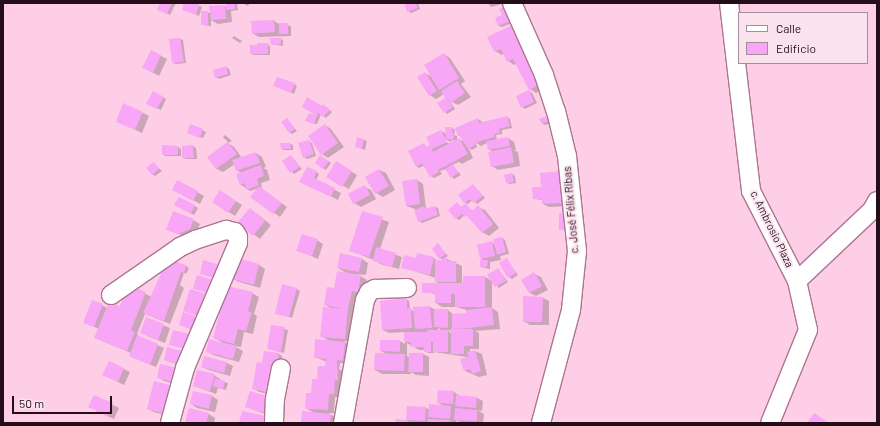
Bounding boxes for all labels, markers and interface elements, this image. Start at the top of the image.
legend [738,12,868,64]
text: Calle [776,21,801,35]
text: Edificio [776,41,816,55]
street label: c. José Félix Ribas [561,166,581,254]
street label: c. Ambrosio Plaza [748,188,796,270]
scale bar [14,388,114,414]
text: 50 m [19,396,44,410]

